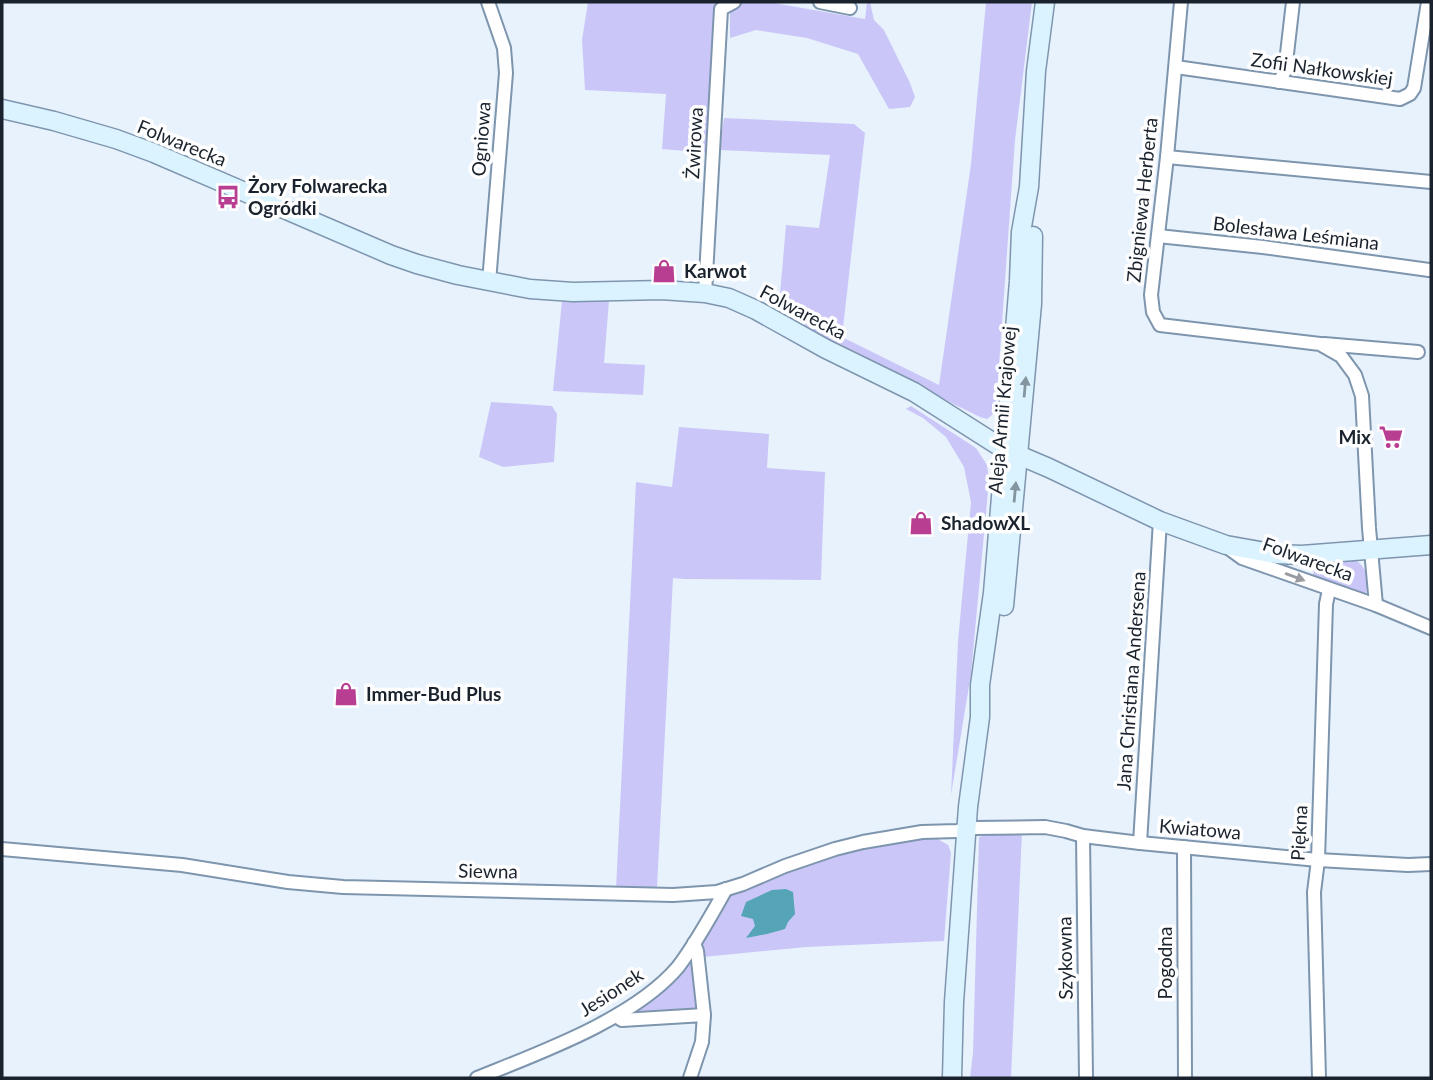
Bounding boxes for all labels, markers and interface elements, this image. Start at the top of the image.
street label: Zofii Nałkowskiej [1250,47,1394,90]
street label: Ogniowa [466,101,495,177]
street label: Żwirowa [680,106,707,179]
street label: Folwarecka [134,114,230,171]
street label: Zbigniewa Herberta [1121,116,1162,284]
place label: Żory Folwarecka Ogródki [248,174,387,219]
bus stop icon: Żory Folwarecka Ogródki [214,183,242,211]
street label: Bolesława Leśmiana [1212,211,1380,254]
shop icon: Karwot [650,257,678,285]
place label: Karwot [684,259,747,282]
street label: Folwarecka [756,279,850,344]
street label: Aleja Armii Krajowej [983,325,1020,495]
one-way arrow [1020,376,1031,398]
supermarket icon: Mix [1377,423,1405,451]
place label: Mix [1338,425,1371,448]
one-way arrow [1010,481,1021,503]
shop icon: ShadowXL [907,509,935,537]
place label: ShadowXL [941,511,1030,534]
street label: Folwarecka [1260,532,1356,585]
street label: Jana Christiana Andersena [1111,571,1150,791]
one-way arrow [1284,572,1305,583]
shop icon: Immer-Bud Plus [332,680,360,708]
place label: Immer-Bud Plus [366,682,501,705]
street label: Piękna [1286,805,1311,861]
street label: Kwiatowa [1158,813,1242,844]
street label: Siewna [458,858,518,883]
street label: Szykowna [1052,916,1077,1000]
street label: Pogodna [1153,927,1176,999]
street label: Jesionek [574,962,647,1021]

